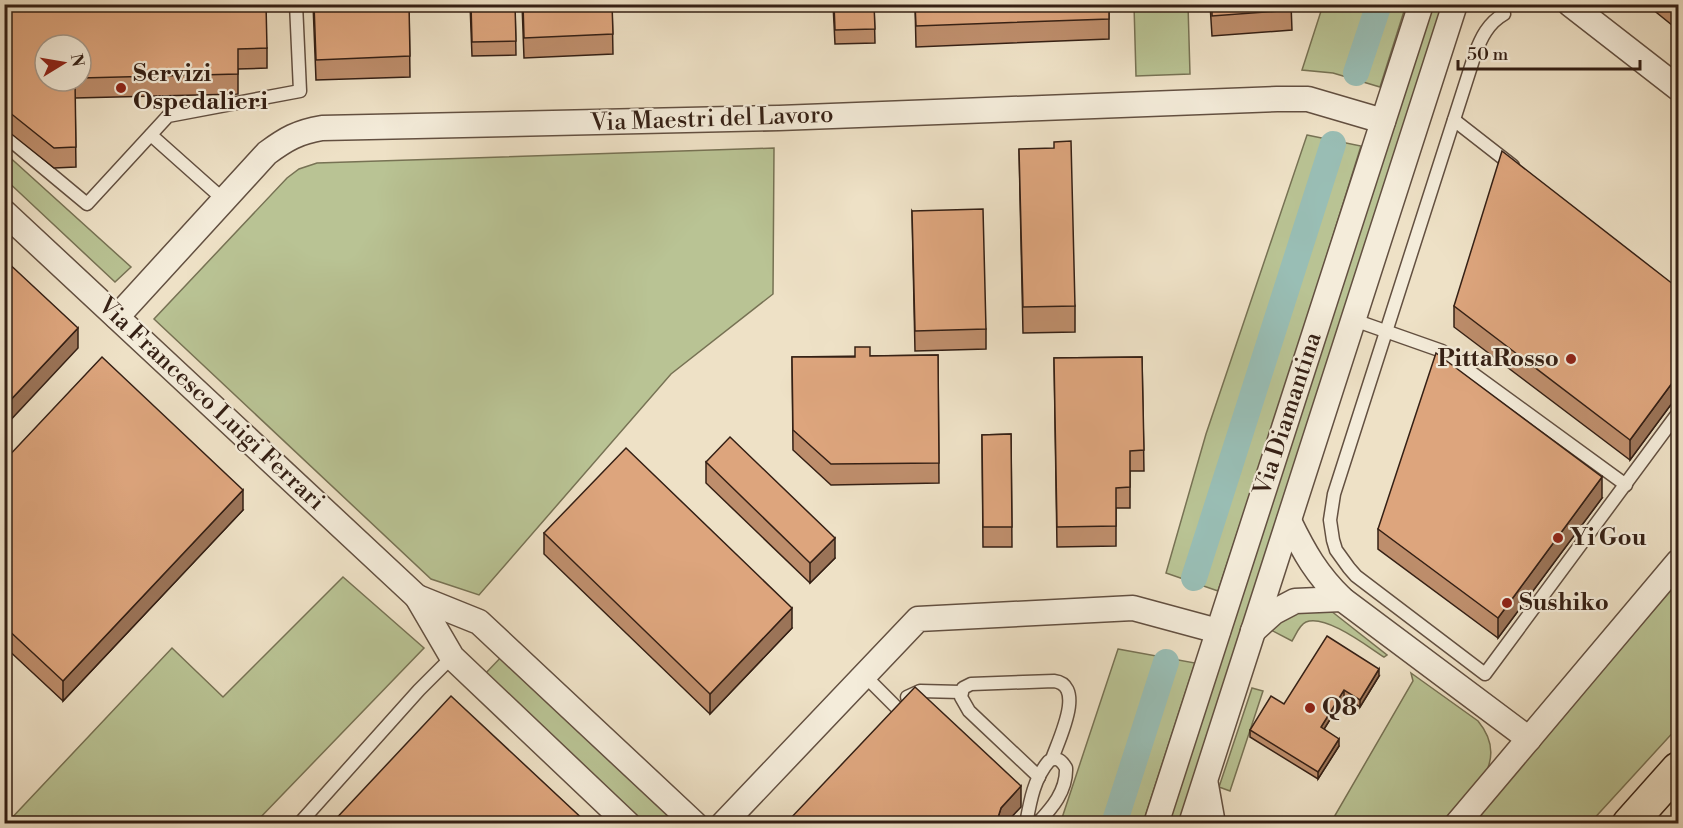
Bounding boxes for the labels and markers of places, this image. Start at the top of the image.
place label: Servizi Ospedalieri [133,59,268,117]
marker: Servizi Ospedalieri [114,81,128,95]
place label: PittaRosso [1438,344,1559,374]
marker: PittaRosso [1564,352,1578,366]
place label: Yi Gou [1570,523,1647,553]
marker: Yi Gou [1551,531,1565,545]
place label: Sushiko [1519,588,1609,618]
marker: Sushiko [1500,596,1514,610]
place label: Q8 [1322,693,1357,723]
marker: Q8 [1303,701,1317,715]

